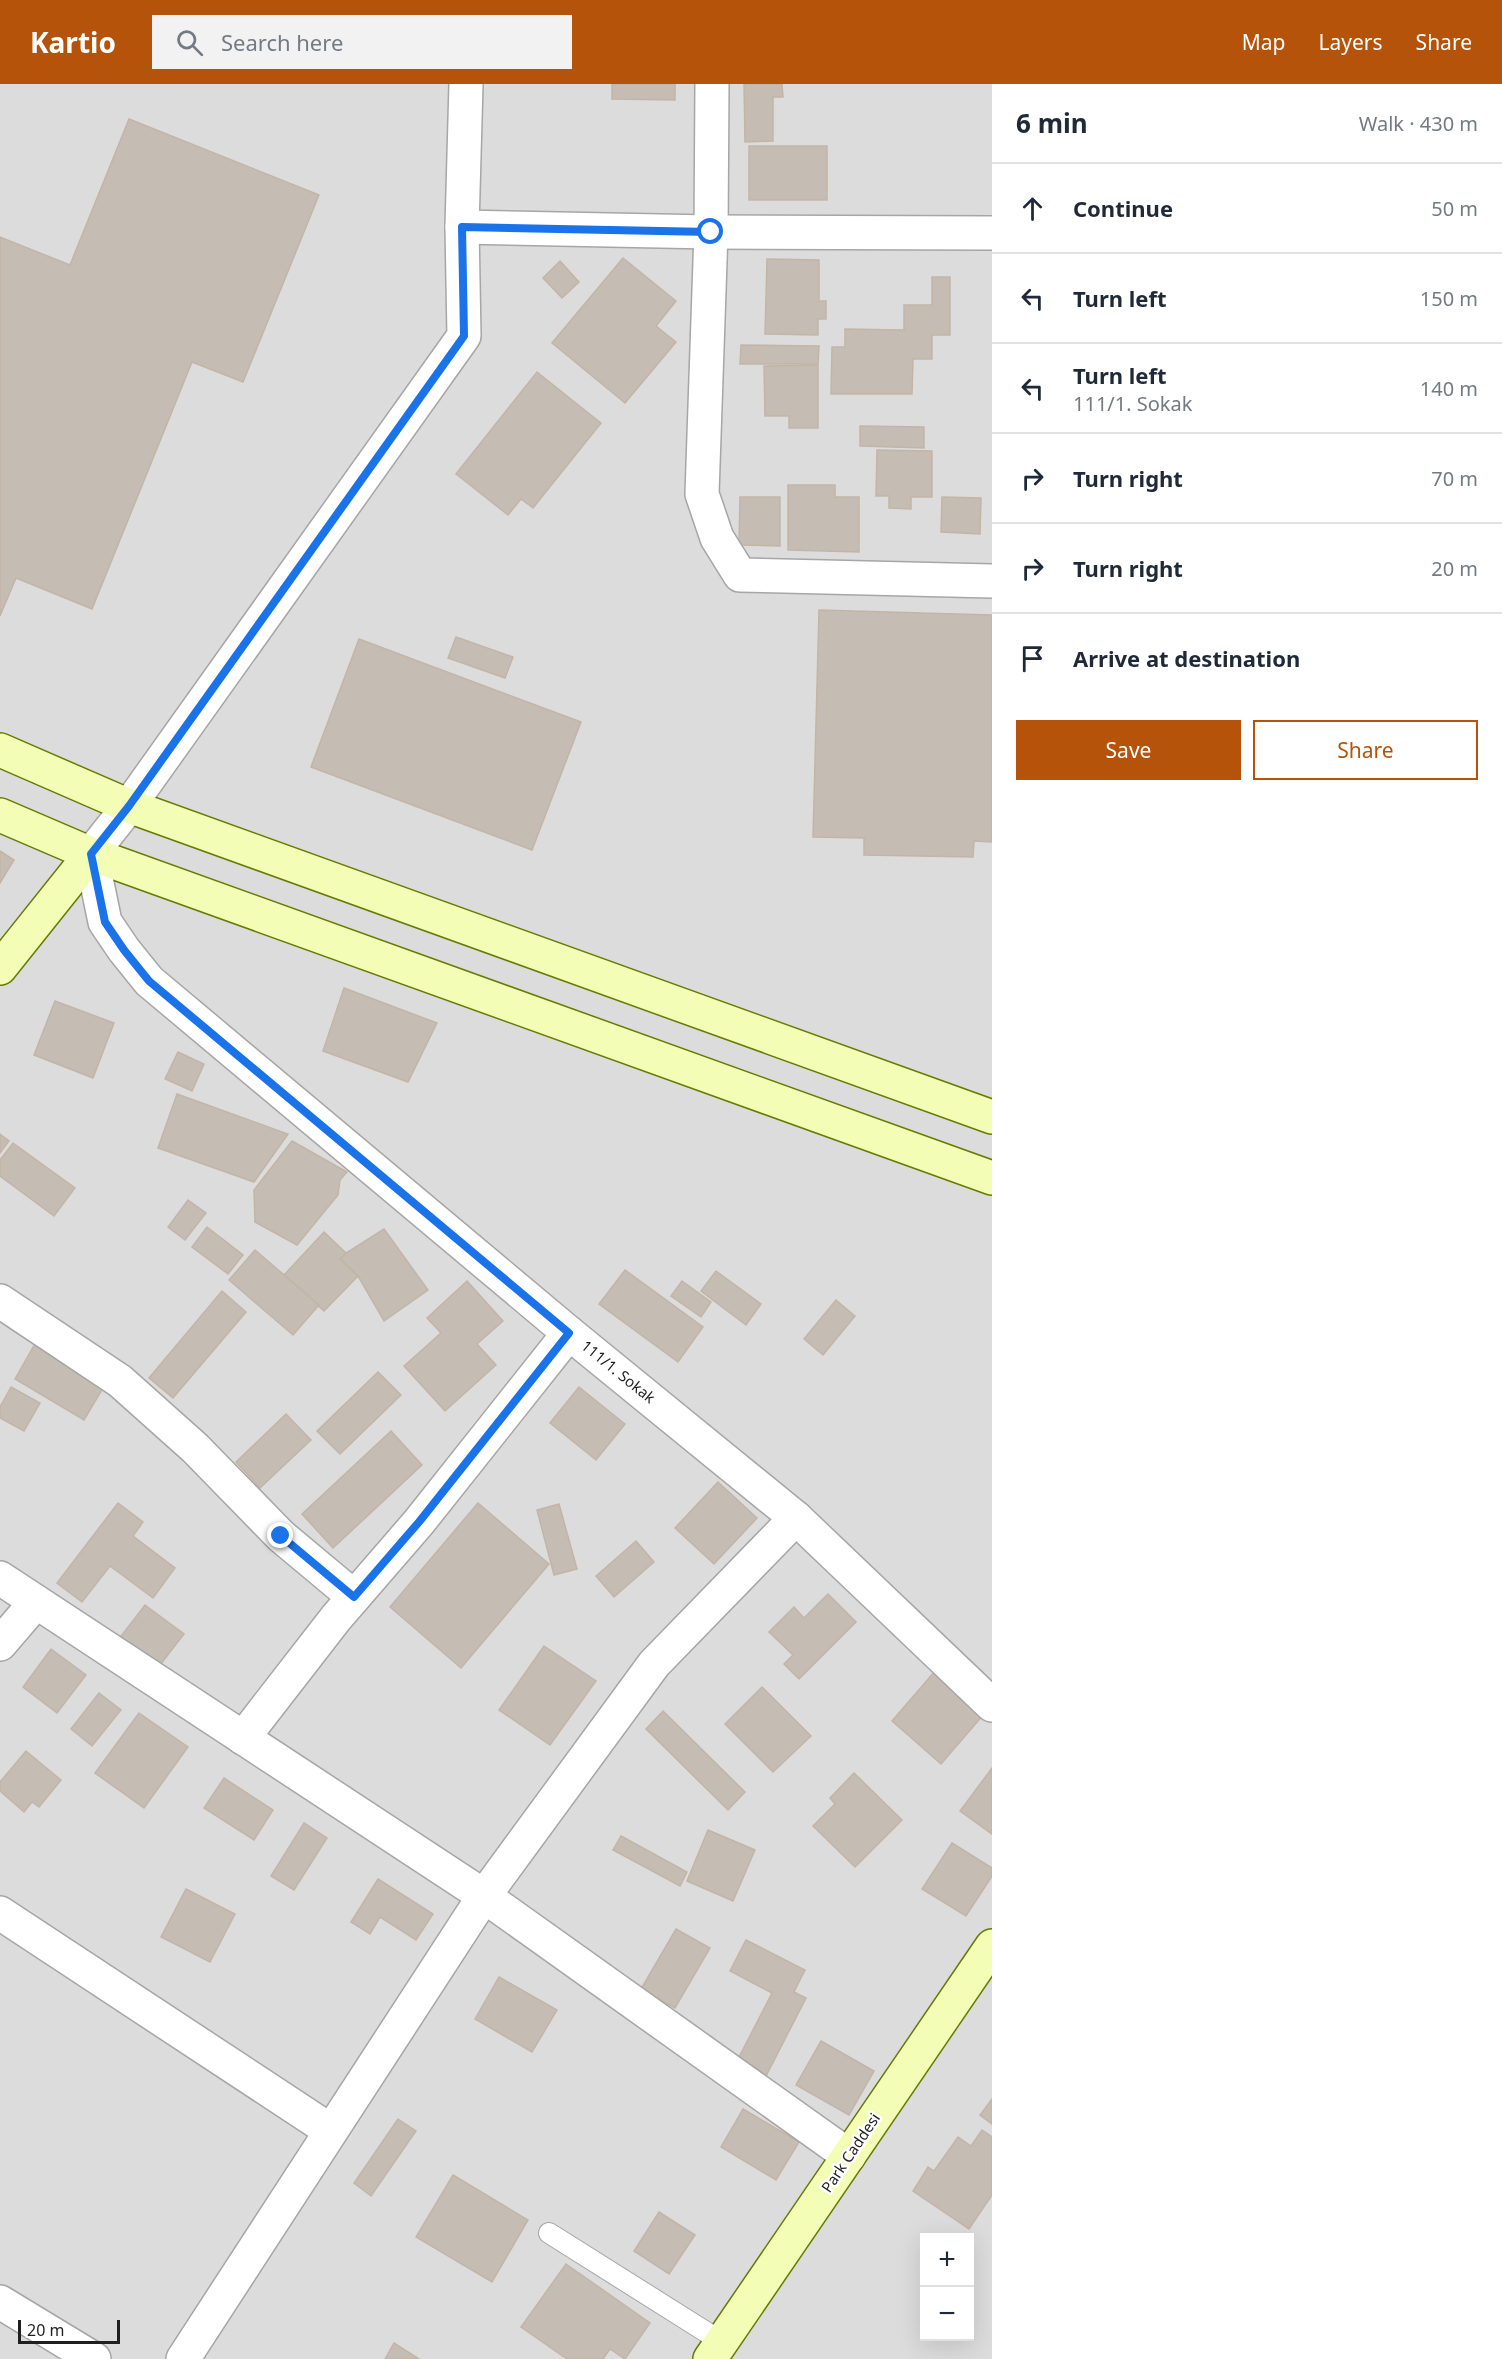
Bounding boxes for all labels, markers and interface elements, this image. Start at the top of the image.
search box [152,15,572,69]
text: Kartio [30,23,116,61]
icon: search [173,26,206,59]
text: Search here [221,27,343,57]
text: Map [1242,28,1286,56]
text: Layers [1319,28,1383,56]
text: Share [1416,28,1472,56]
text: 6 min [1016,105,1088,141]
text: Walk · 430 m [1359,110,1478,137]
icon: ahead [1016,192,1049,225]
text: Continue [1073,193,1173,223]
text: 50 m [1431,195,1478,222]
route start [697,218,723,244]
icon: left [1016,282,1049,315]
text: Turn left [1073,283,1167,313]
text: 150 m [1420,285,1478,312]
text: Turn left [1073,360,1167,390]
icon: left [1016,372,1049,405]
text: 140 m [1420,375,1478,402]
text: 111/1. Sokak [1073,390,1192,417]
icon: right [1016,462,1049,495]
text: Turn right [1073,463,1183,493]
text: 70 m [1431,465,1478,492]
icon: right [1016,552,1049,585]
text: Turn right [1073,553,1183,583]
text: 20 m [1431,555,1478,582]
icon: arrive [1016,642,1049,675]
text: Arrive at destination [1073,643,1300,673]
button: Save [1016,720,1241,780]
button: Share [1253,720,1478,780]
street label: 111/1. Sokak [578,1335,660,1407]
route end [267,1522,293,1548]
street label: Park Caddesi [816,2109,884,2196]
map controls [920,2233,974,2341]
button: + [920,2233,974,2287]
button: − [920,2287,974,2341]
scale bar [18,2317,120,2344]
text: 20 m [27,2319,64,2341]

